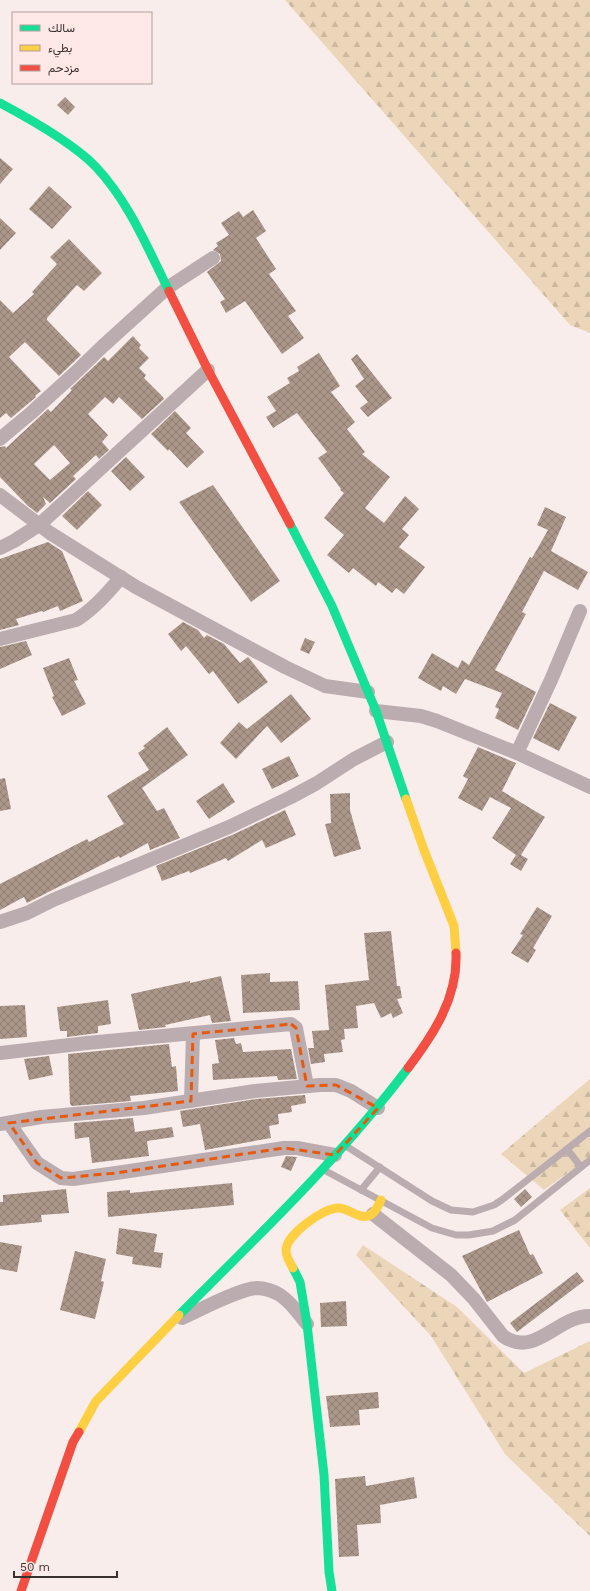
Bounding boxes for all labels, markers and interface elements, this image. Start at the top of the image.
legend [12,12,152,84]
text: سالك [48,21,75,35]
text: بطيء [48,41,72,58]
text: مزدحم [48,61,79,76]
scale bar [14,1553,117,1579]
text: 50 m [20,1560,50,1574]

